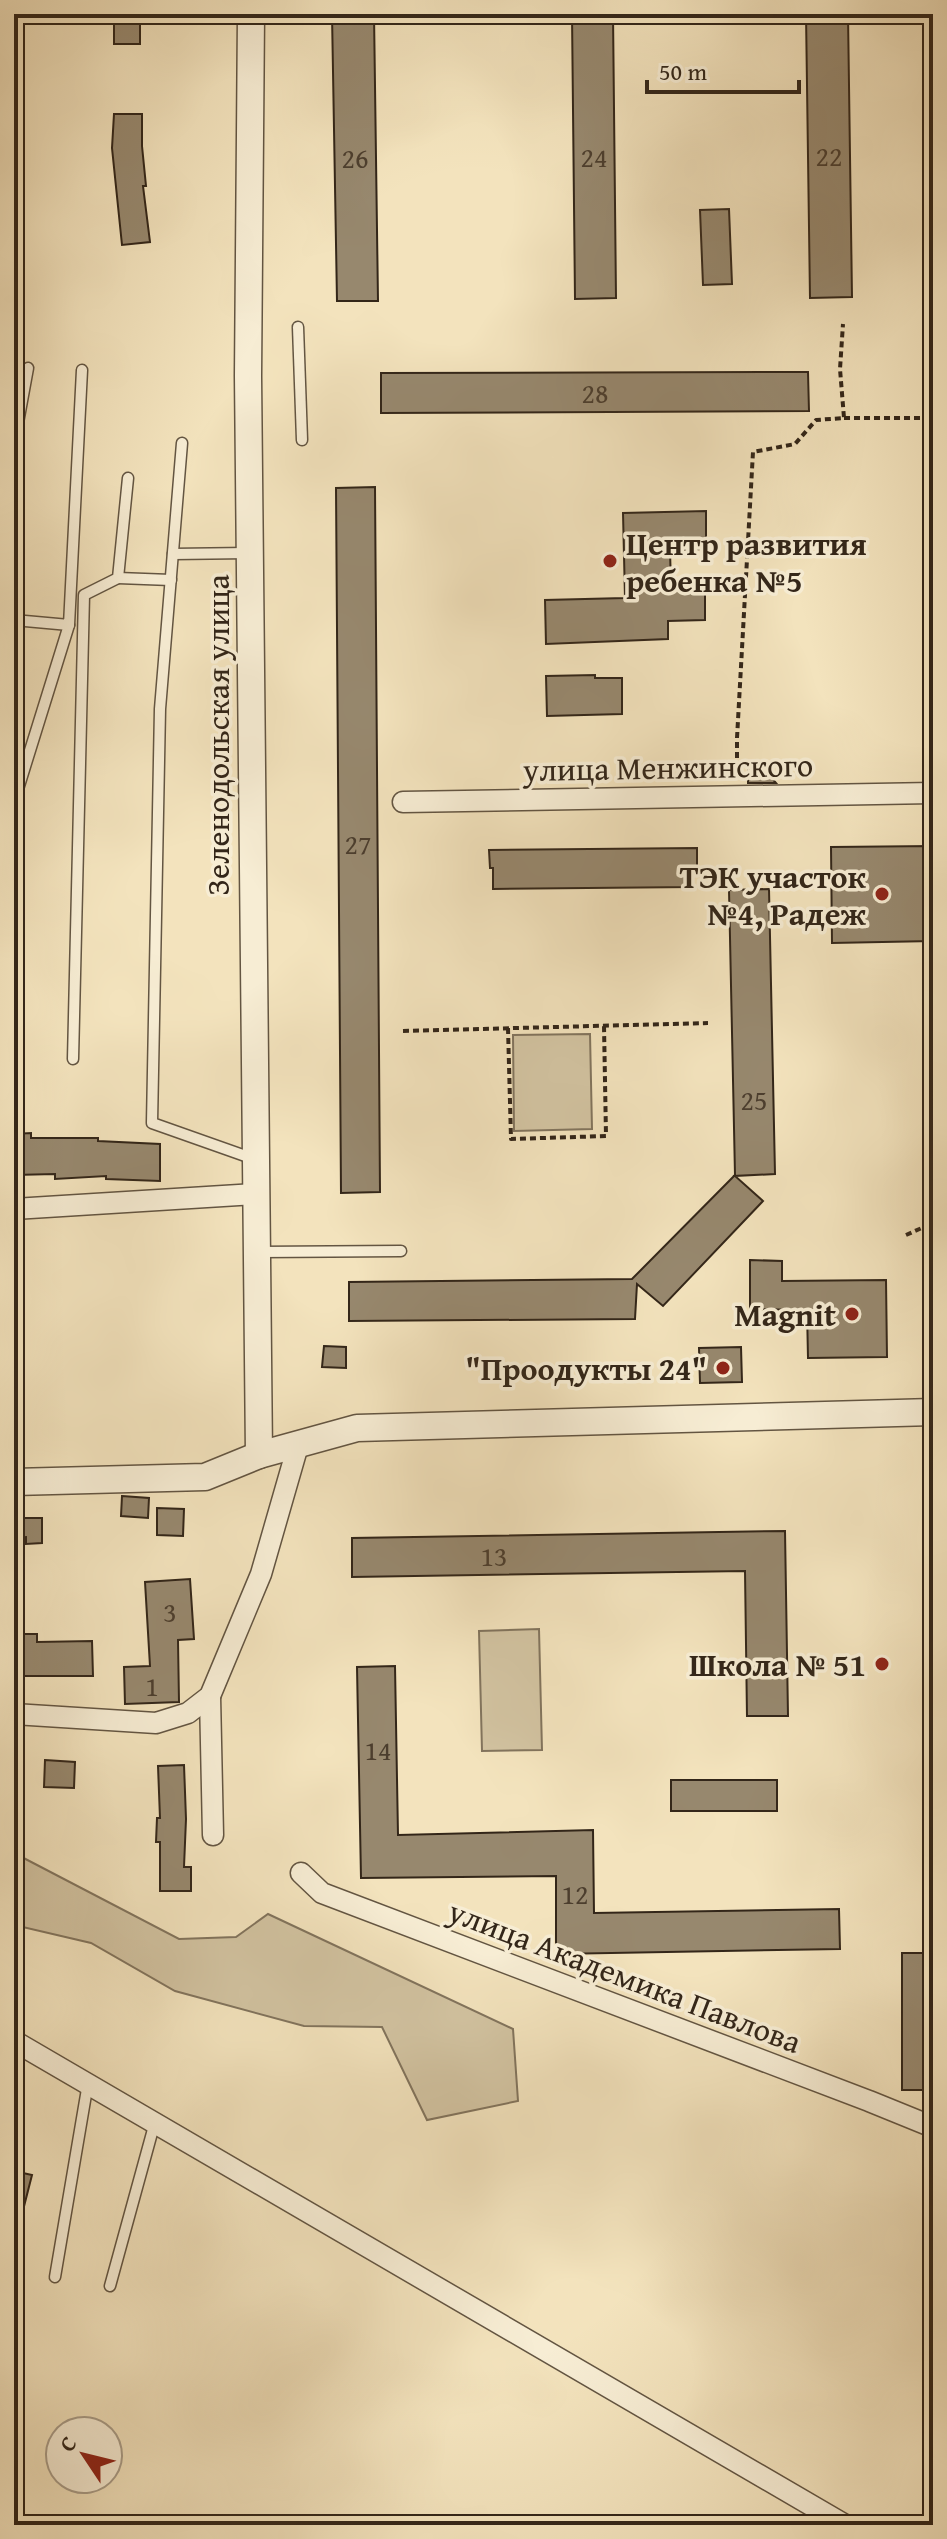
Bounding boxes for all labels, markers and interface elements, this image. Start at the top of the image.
scale bar [647,44,799,94]
text: 50 m [659,54,707,89]
house number: 22 [816,135,842,176]
house number: 24 [581,136,607,177]
house number: 26 [342,137,368,178]
house number: 28 [582,372,608,413]
place label: Центр развития ребенка №5 [626,520,867,604]
marker: Центр развития ребенка №5 [601,552,619,570]
street label: Зеленодольская улица [194,574,241,896]
street label: улица Менжинского [521,741,814,793]
house number: 27 [345,823,371,864]
place label: ТЭК участок №4, Радеж [680,853,867,937]
marker: ТЭК участок №4, Радеж [873,885,891,903]
house number: 25 [741,1079,767,1120]
place label: Magnit [734,1291,836,1338]
marker: Magnit [843,1305,861,1323]
place label: "Проодукты 24" [465,1345,707,1392]
marker: "Проодукты 24" [714,1359,732,1377]
house number: 13 [481,1535,507,1576]
house number: 3 [163,1591,177,1632]
place label: Школа № 51 [689,1641,866,1688]
marker: Школа № 51 [873,1655,891,1673]
house number: 1 [145,1665,159,1706]
house number: 14 [365,1729,391,1770]
house number: 12 [562,1873,588,1914]
street label: улица Академика Павлова [441,1887,809,2065]
north arrow [44,2415,124,2495]
text: С [51,2429,84,2458]

